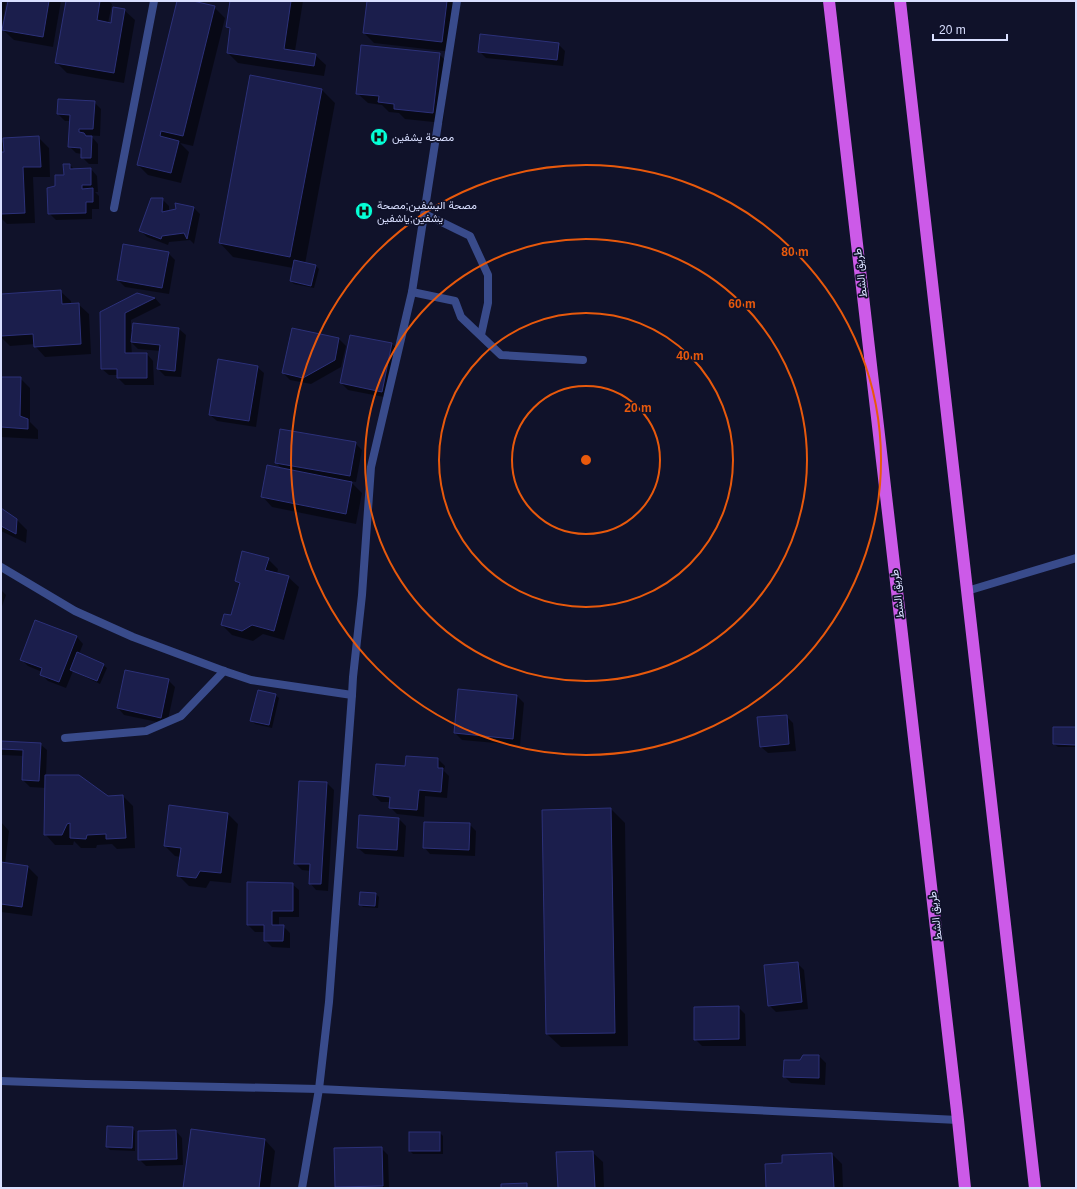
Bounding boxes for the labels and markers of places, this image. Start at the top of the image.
hospital icon: مصحة يشفين [369,127,389,147]
place label: مصحة يشفين [392,131,454,144]
place label: مصحة اليشفين;مصحة يشفين;ياشفين [377,199,477,225]
hospital icon: مصحة اليشفين;مصحة يشفين;ياشفين [354,201,374,221]
centre of rings [579,453,593,467]

